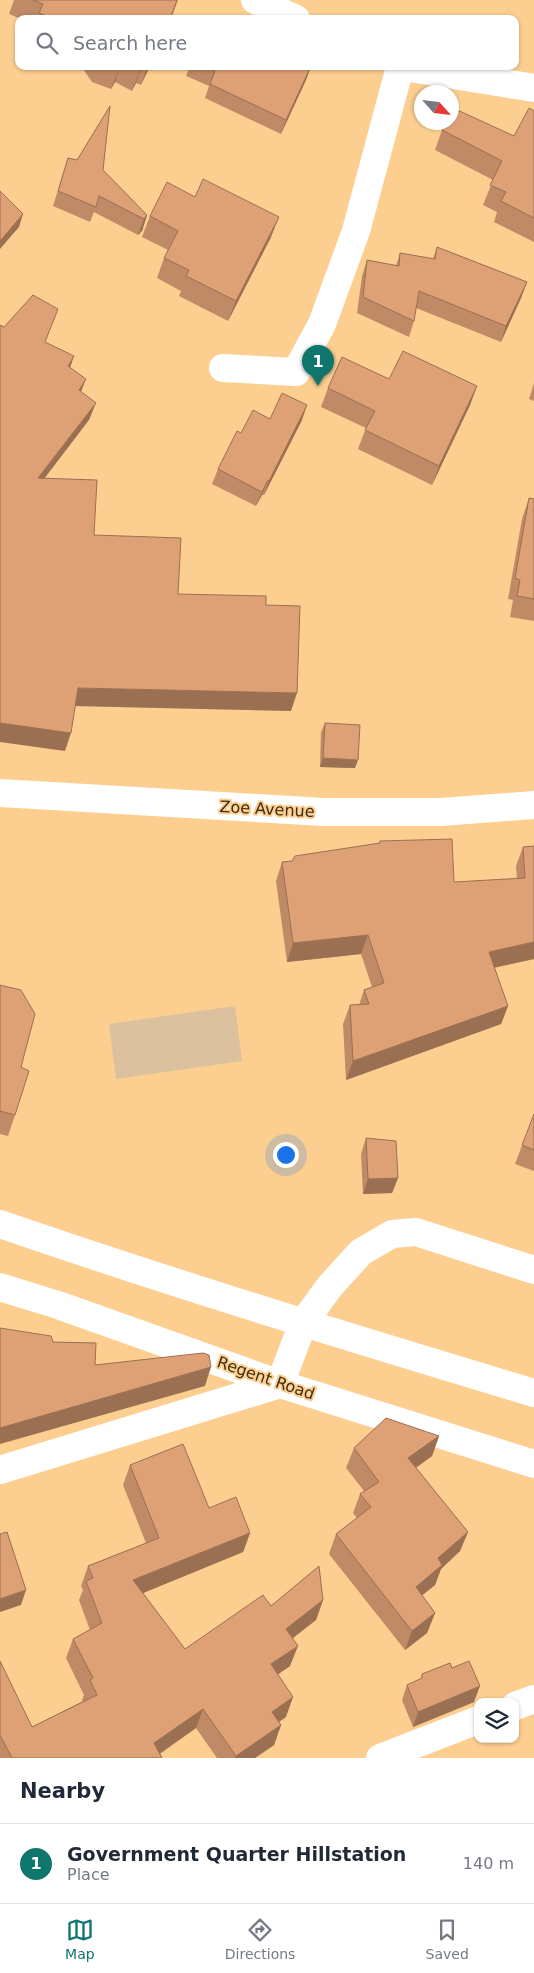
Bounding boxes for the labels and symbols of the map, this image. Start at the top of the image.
north arrow [414,85,459,130]
pin: 1 [302,345,334,386]
street label: Zoe Avenue [219,797,315,821]
your location [273,1142,299,1168]
street label: Regent Road [215,1352,317,1404]

